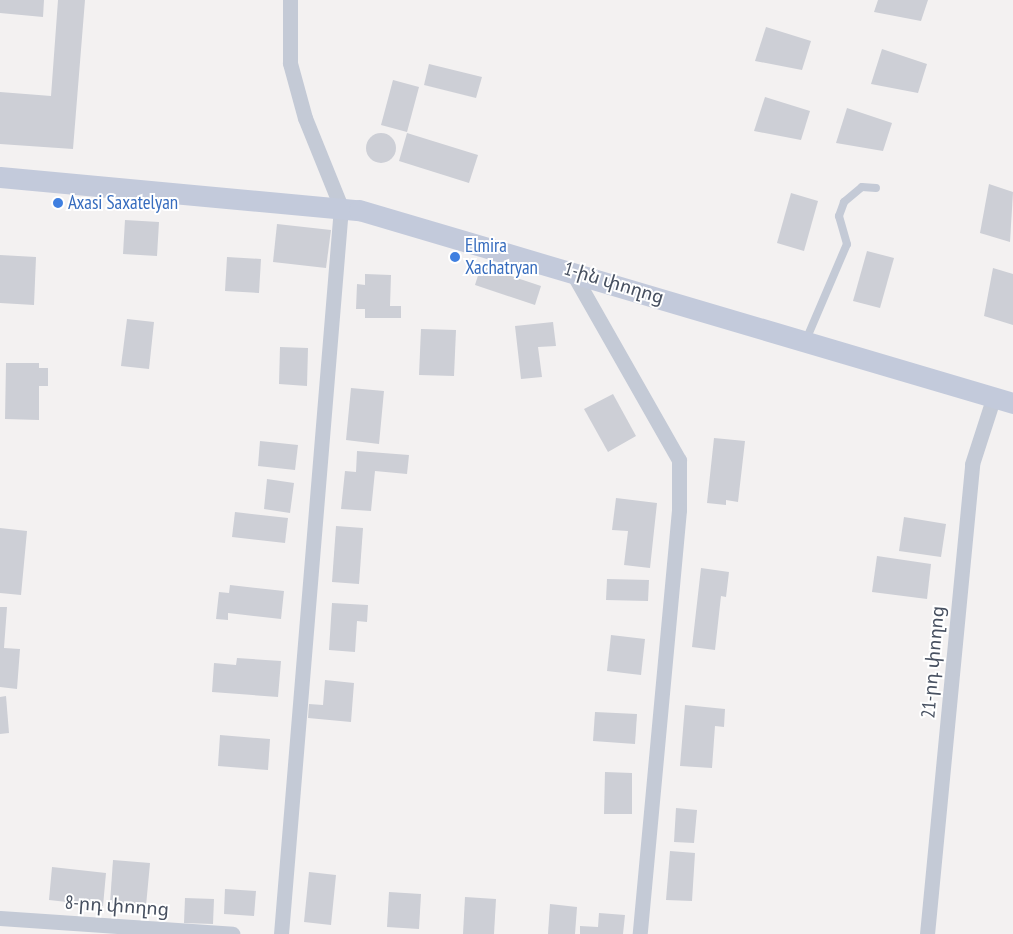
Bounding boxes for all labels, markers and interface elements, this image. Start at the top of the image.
place label: Axasi Saxatelyan [68,192,178,214]
marker: Axasi Saxatelyan [52,197,64,209]
place label: Elmira Xachatryan [465,235,538,279]
marker: Elmira Xachatryan [449,251,461,263]
street label: 1-ին փողոց [561,257,667,309]
street label: 21-րդ փողոց [917,605,949,719]
street label: 8-րդ փողոց [64,891,170,921]

